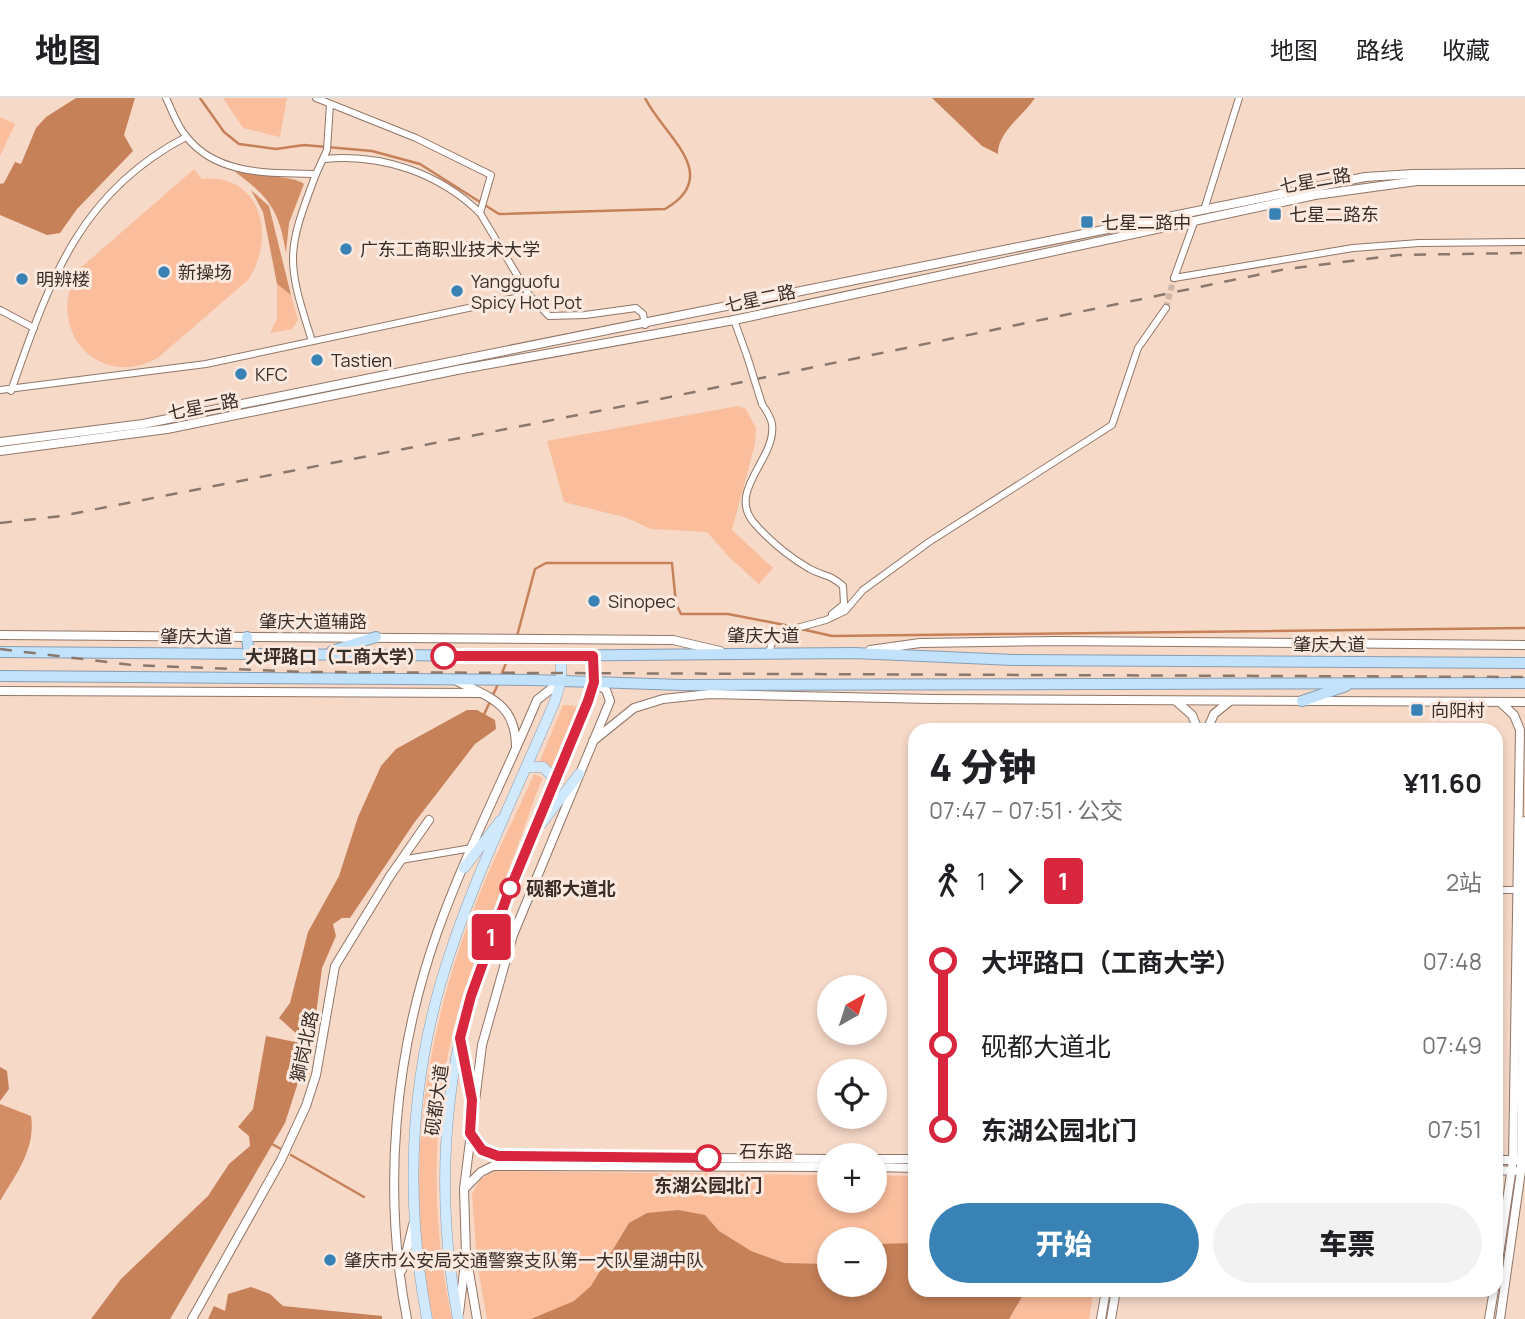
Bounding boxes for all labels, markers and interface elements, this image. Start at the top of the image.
text: 地图 [35,27,101,72]
text: 地图 [1270,33,1318,66]
text: 路线 [1356,33,1404,66]
text: 收藏 [1442,33,1490,66]
street label: 七星二路 [1277,162,1353,198]
place label: 七星二路东 [1289,202,1379,226]
marker: 七星二路东 [1267,206,1283,222]
place label: 七星二路中 [1101,210,1191,234]
marker: 七星二路中 [1079,214,1095,230]
place label: 广东工商职业技术大学 [360,237,540,261]
marker: 广东工商职业技术大学 [338,241,354,257]
place label: 新操场 [178,260,232,284]
marker: 新操场 [156,264,172,280]
place label: 明辨楼 [36,267,90,291]
place label: Yangguofu Spicy Hot Pot [471,269,582,314]
marker: 明辨楼 [14,271,30,287]
street label: 七星二路 [722,279,798,317]
marker: Yangguofu Spicy Hot Pot [449,283,465,299]
place label: Tastien [331,348,392,372]
marker: Tastien [309,352,325,368]
place label: KFC [255,362,288,386]
marker: KFC [233,366,249,382]
street label: 七星二路 [165,387,241,425]
place label: Sinopec [608,589,676,613]
marker: Sinopec [586,593,602,609]
street label: 肇庆大道辅路 [259,609,367,633]
street label: 肇庆大道 [727,623,799,647]
street label: 肇庆大道 [160,624,232,648]
street label: 肇庆大道 [1293,632,1365,656]
marker: 大坪路口（工商大学） [431,643,457,669]
place label: 大坪路口（工商大学） [245,644,425,668]
place label: 向阳村 [1431,698,1485,722]
marker: 向阳村 [1409,702,1425,718]
text: 4 分钟 [929,740,1036,792]
text: ¥11.60 [1403,765,1482,801]
text: 07:47 – 07:51 · 公交 [929,794,1123,826]
icon: walk [929,862,967,900]
icon: forward [996,862,1034,900]
text: 1 [1058,864,1069,897]
text: 1 [977,865,986,897]
text: 2站 [1446,866,1482,898]
place label: 砚都大道北 [526,876,616,900]
marker: 砚都大道北 [500,878,520,898]
line badge: 1 [468,914,514,960]
text: 1 [486,920,496,953]
text: 大坪路口（工商大学） [981,944,1241,980]
text: 07:48 [1423,945,1482,977]
north arrow [817,975,887,1045]
map controls [817,975,887,1297]
street label: 獅岗北路 [285,1008,323,1084]
text: 砚都大道北 [981,1028,1111,1064]
text: 07:49 [1422,1029,1482,1061]
button: locate [817,1059,887,1129]
street label: 砚都大道 [419,1063,453,1137]
text: 东湖公园北门 [981,1112,1137,1148]
text: 07:51 [1427,1113,1482,1145]
street label: 石东路 [739,1139,793,1163]
button: + [817,1143,887,1213]
marker: 东湖公园北门 [695,1145,721,1171]
place label: 东湖公园北门 [654,1173,762,1197]
button: 开始 [929,1203,1199,1283]
button: 车票 [1213,1203,1482,1283]
button: − [817,1227,887,1297]
place label: 肇庆市公安局交通警察支队第一大队星湖中队 [344,1248,704,1272]
marker: 肇庆市公安局交通警察支队第一大队星湖中队 [322,1252,338,1268]

